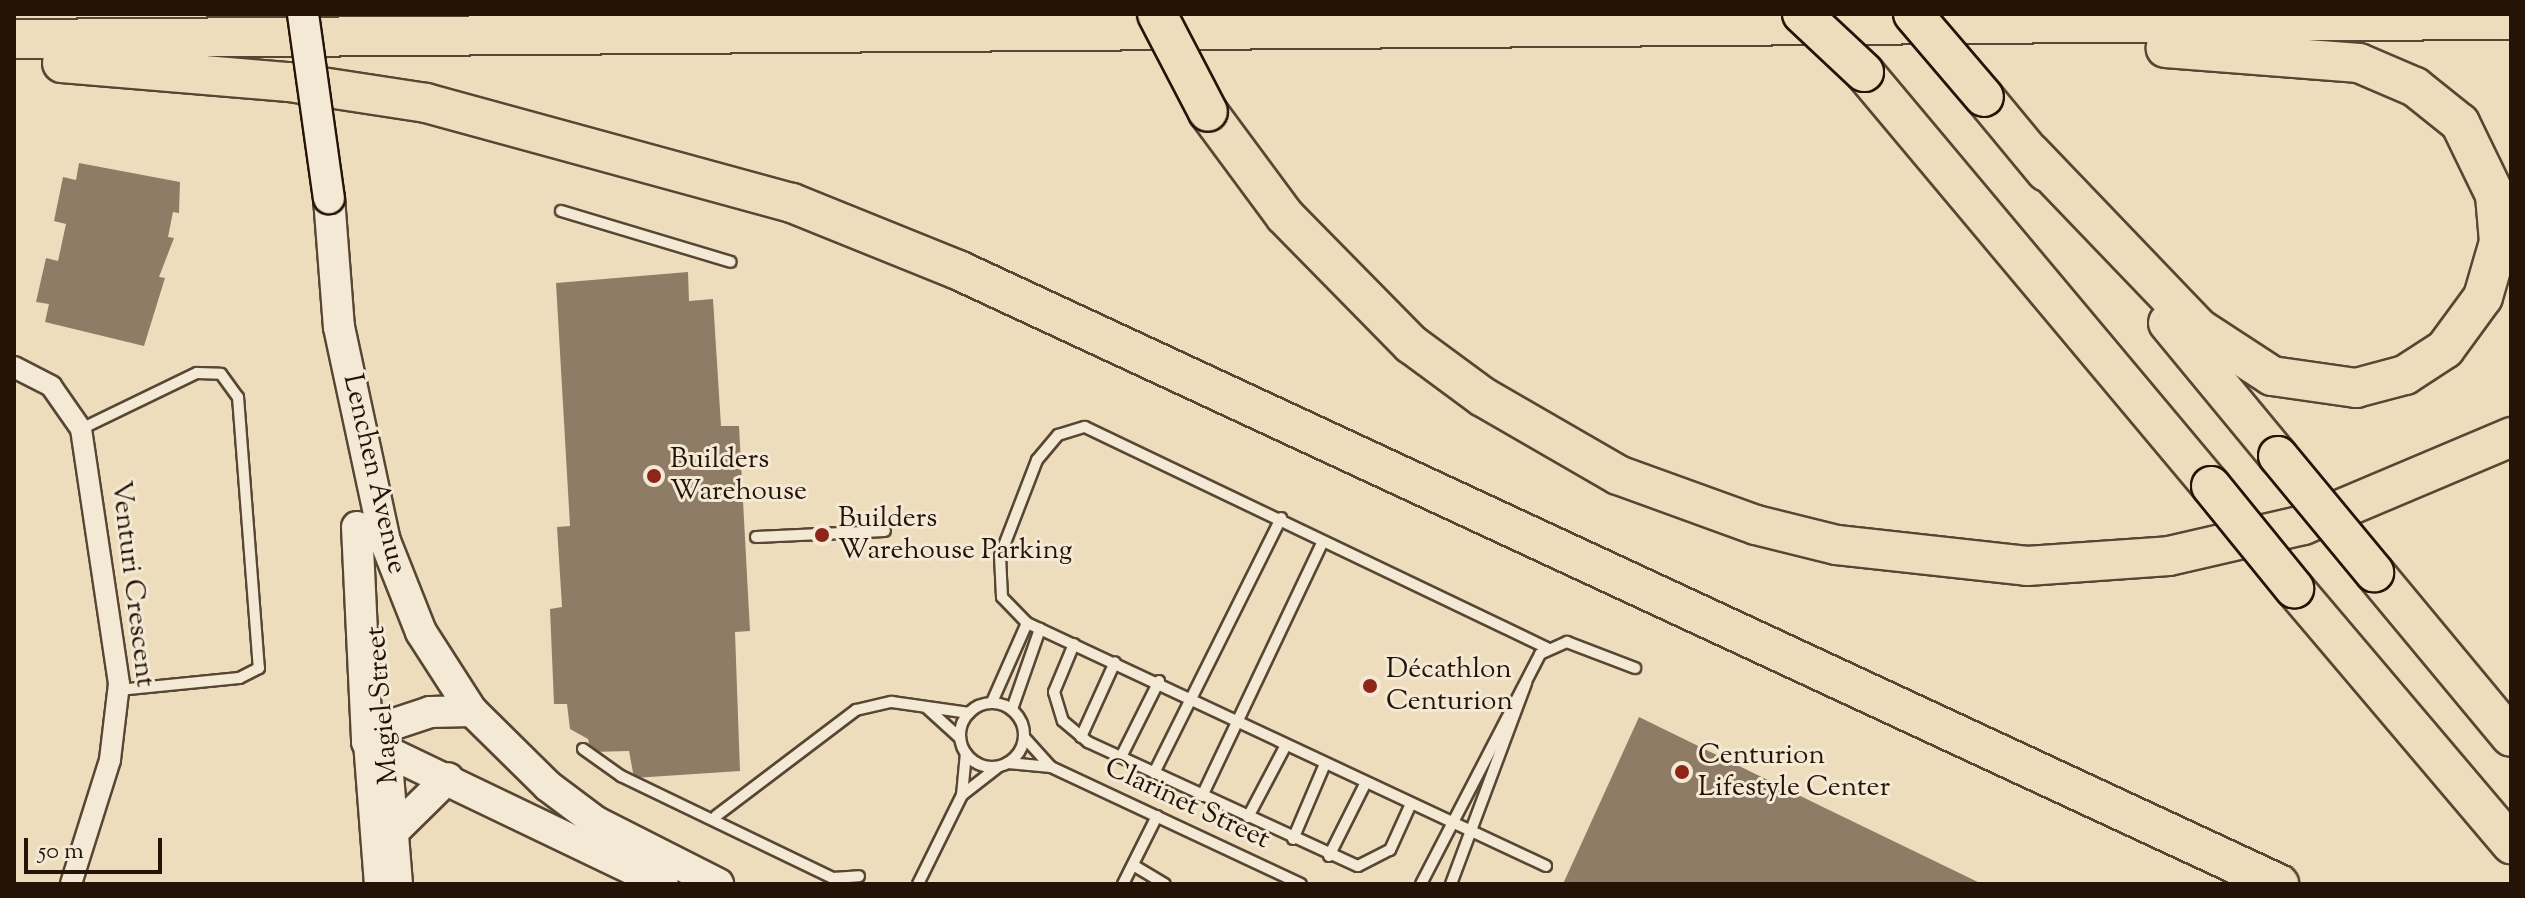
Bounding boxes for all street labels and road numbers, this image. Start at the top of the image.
street label: Lenchen Avenue [335,371,413,577]
street label: Venturi Crescent [103,479,161,689]
street label: Magiel Street [359,624,407,786]
street label: Clarinet Street [1099,751,1275,857]

